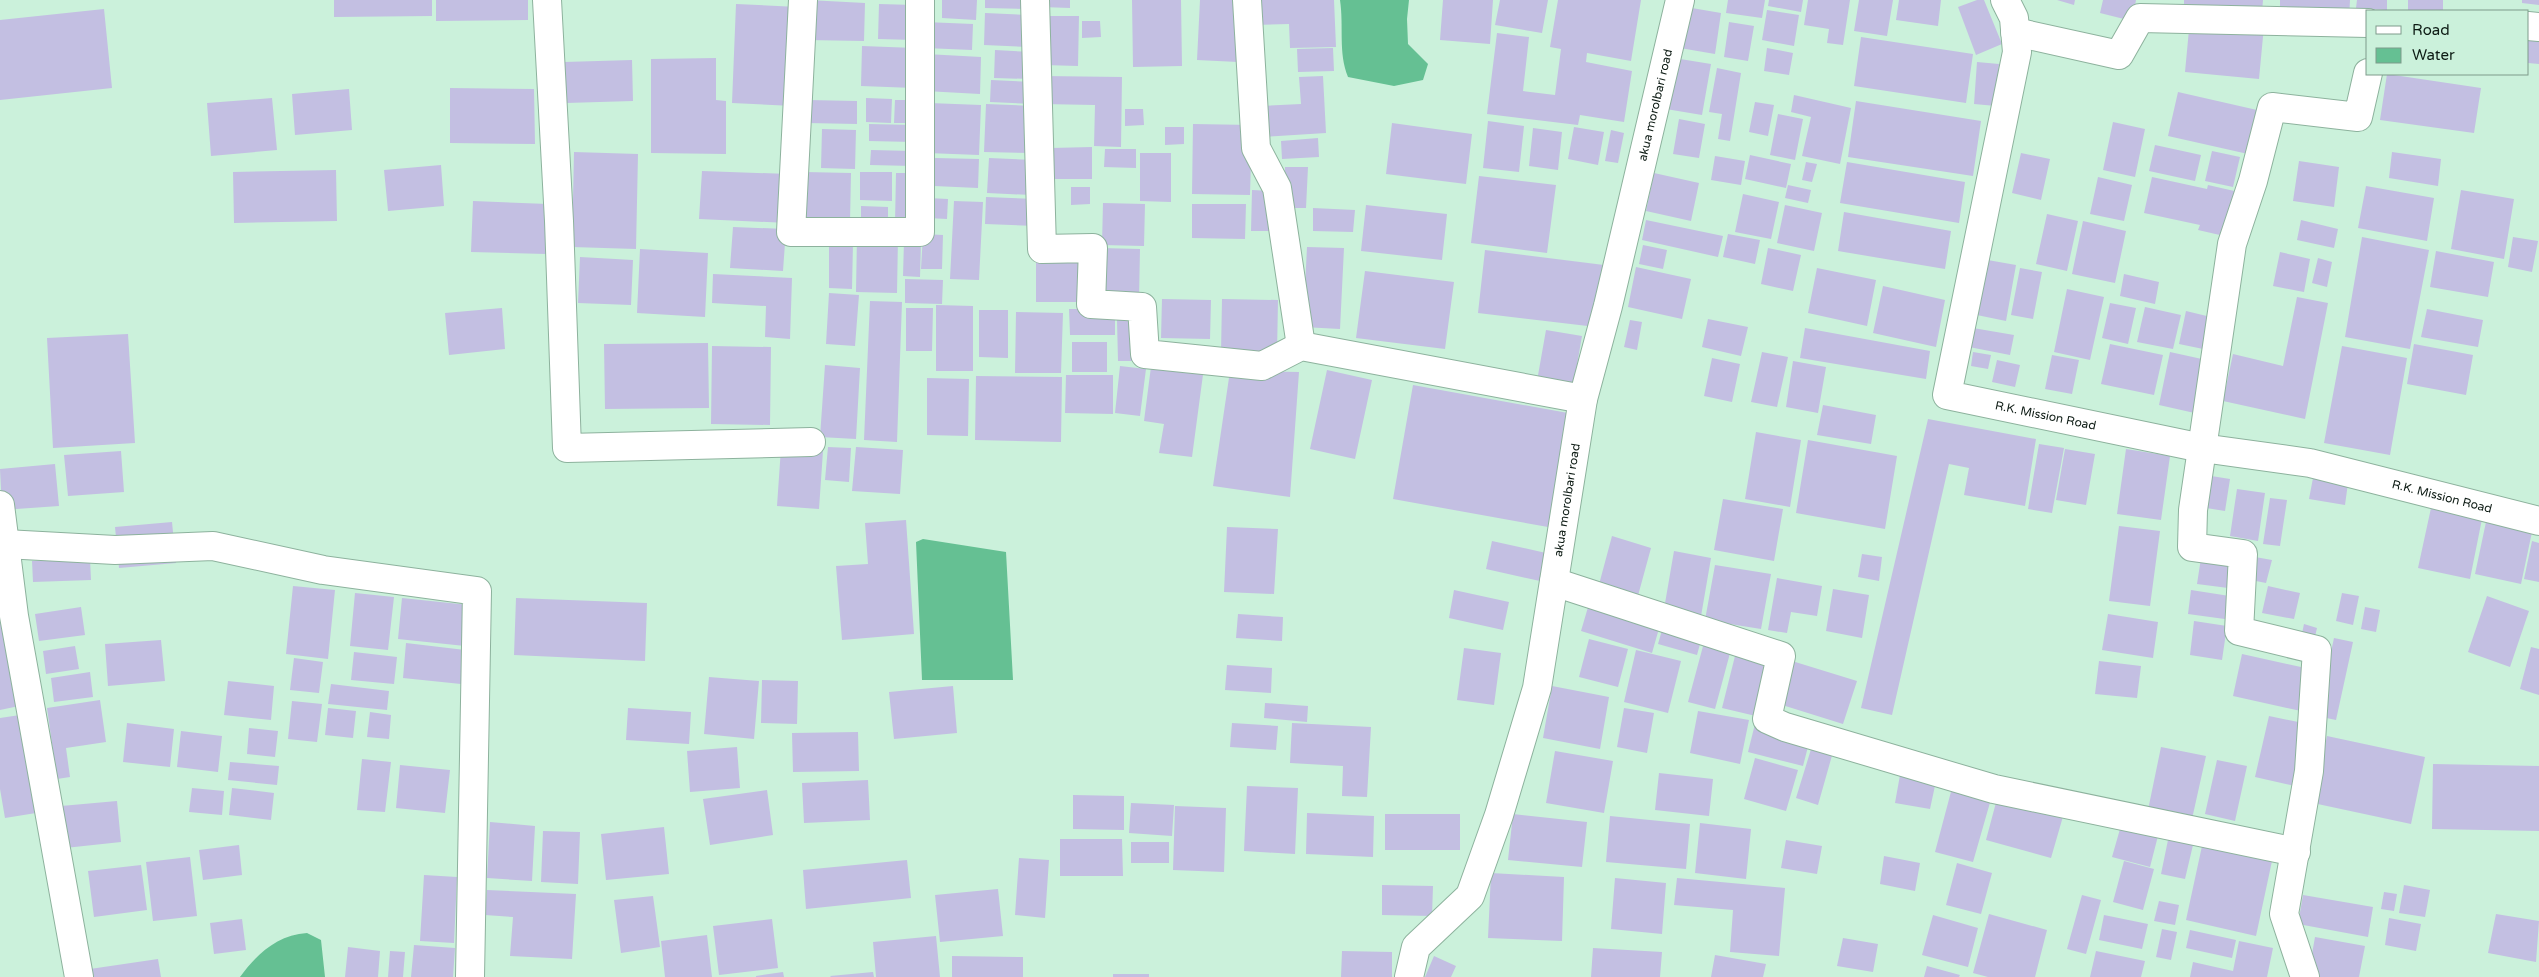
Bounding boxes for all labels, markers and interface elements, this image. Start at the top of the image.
legend [2366,10,2529,75]
text: Road [2412,21,2450,39]
text: Water [2412,46,2455,64]
street label: akua morolbari road [1635,48,1675,163]
street label: R.K. Mission Road [1994,398,2097,433]
street label: akua morolbari road [1551,442,1583,558]
street label: R.K. Mission Road [2390,477,2494,516]

